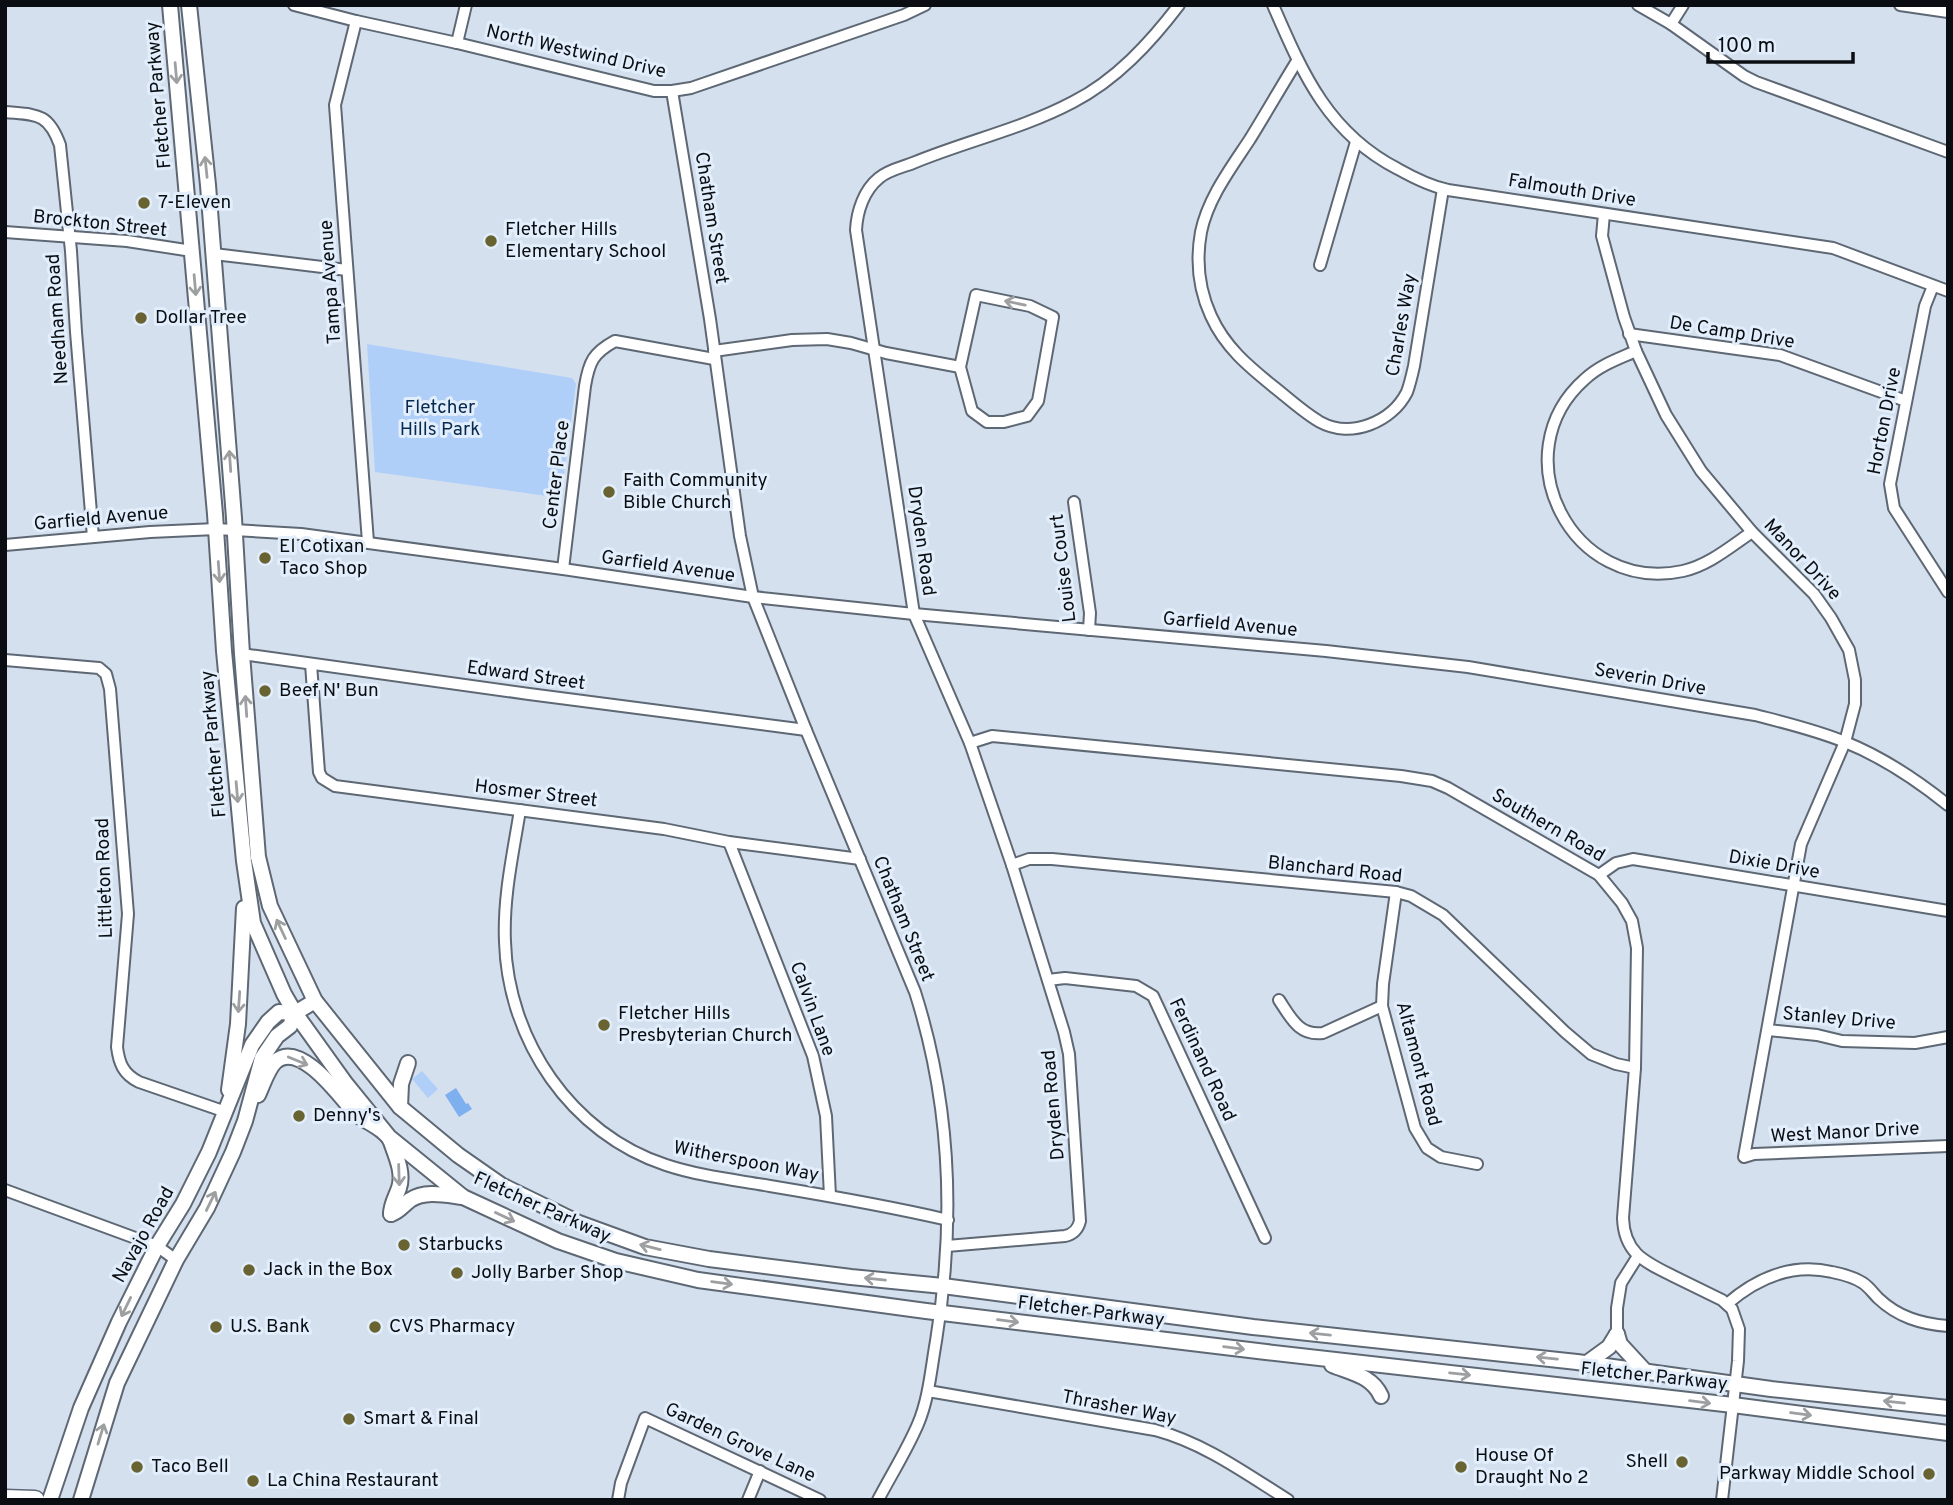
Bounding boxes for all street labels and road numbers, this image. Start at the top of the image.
street label: Fletcher Parkway [141,20,177,170]
street label: North Westwind Drive [484,20,668,84]
street label: Chatham Street [689,150,733,286]
street label: Falmouth Drive [1507,169,1637,213]
street label: Brockton Street [32,205,168,243]
street label: Tampa Avenue [315,219,347,345]
street label: Needham Road [41,253,75,385]
street label: Charles Way [1381,272,1423,378]
street label: De Camp Drive [1668,311,1796,355]
street label: Horton Drive [1863,365,1907,477]
street label: Center Place [538,419,576,531]
street label: Dryden Road [901,484,941,598]
street label: Garfield Avenue [33,501,169,537]
street label: Louise Court [1045,513,1083,623]
street label: Manor Drive [1758,514,1846,606]
street label: Garfield Avenue [599,546,737,588]
street label: Garfield Avenue [1162,607,1298,643]
street label: Edward Street [465,656,587,696]
street label: Severin Drive [1592,658,1708,702]
street label: Fletcher Parkway [196,669,232,819]
street label: Hosmer Street [473,775,599,813]
street label: Southern Road [1487,784,1609,868]
street label: Littleton Road [91,817,119,939]
street label: Dixie Drive [1727,845,1821,885]
street label: Blanchard Road [1266,851,1404,889]
street label: Chatham Street [867,853,939,985]
street label: Calvin Lane [784,958,840,1060]
street label: Ferdinand Road [1163,995,1241,1125]
street label: Altamont Road [1390,999,1446,1129]
street label: Stanley Drive [1781,1002,1897,1036]
street label: Dryden Road [1037,1049,1071,1161]
street label: West Manor Drive [1770,1117,1920,1149]
street label: Witherspoon Way [671,1136,821,1188]
street label: Fletcher Parkway [470,1167,614,1249]
street label: Navajo Road [108,1183,180,1287]
street label: Fletcher Parkway [1016,1291,1166,1333]
street label: Fletcher Parkway [1579,1357,1729,1397]
street label: Thrasher Way [1060,1385,1178,1431]
street label: Garden Grove Lane [661,1398,819,1488]

